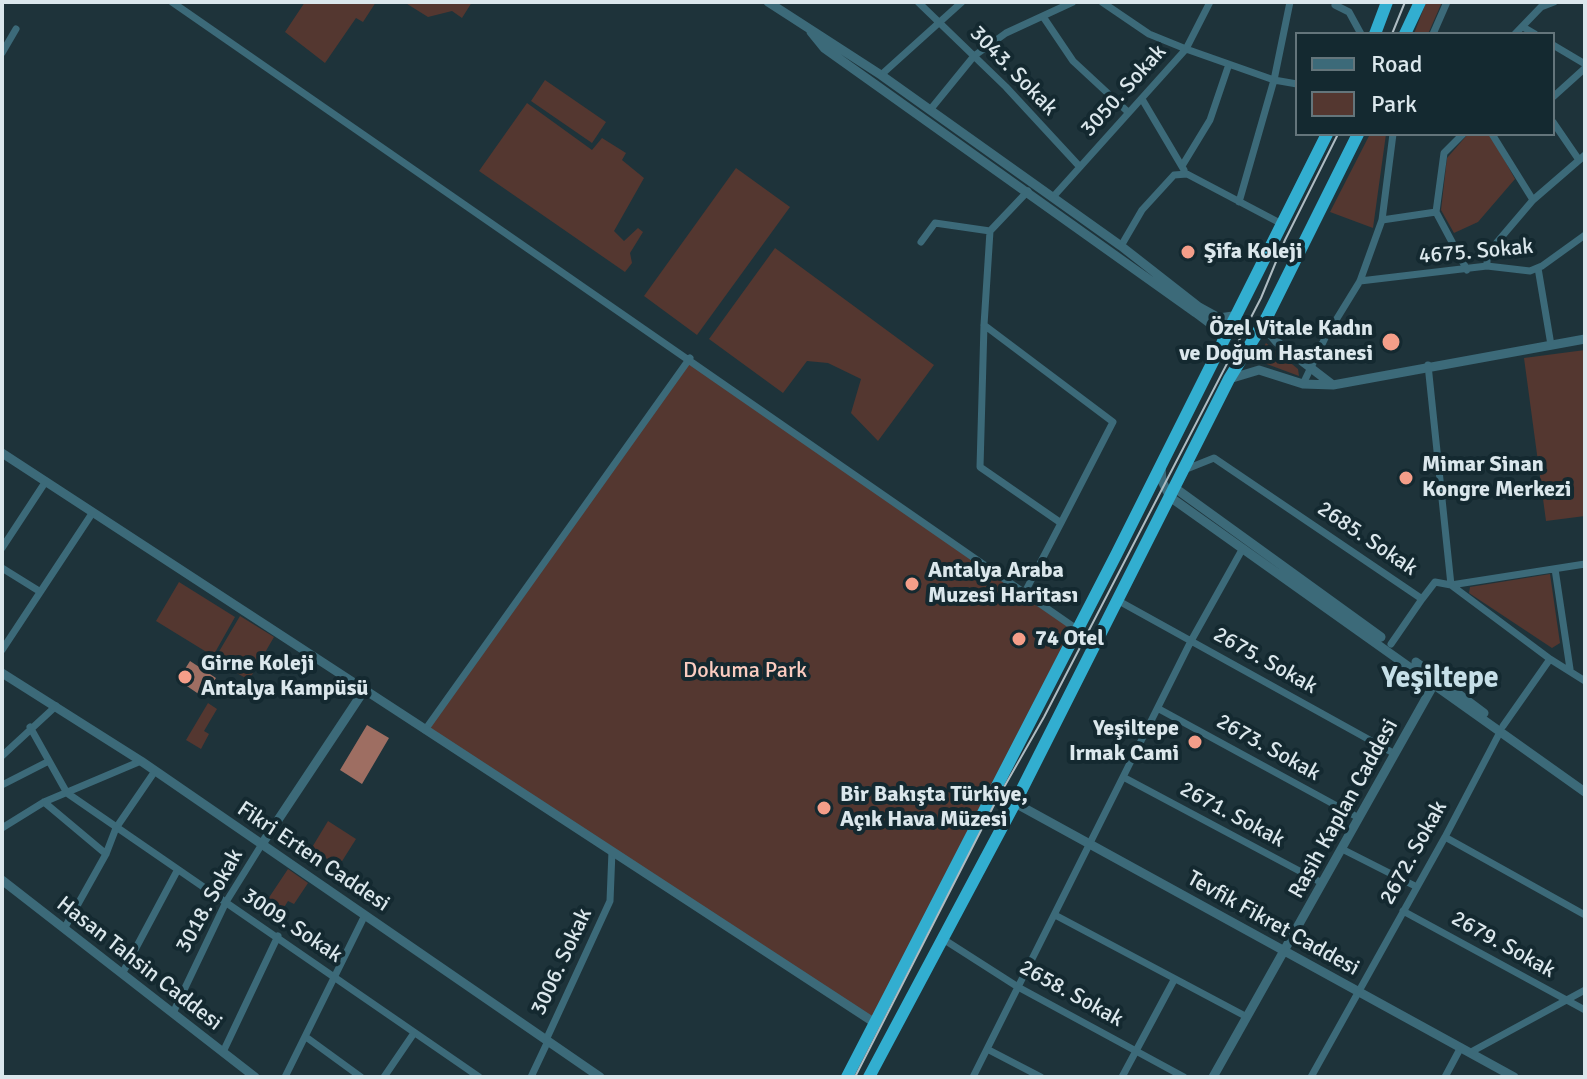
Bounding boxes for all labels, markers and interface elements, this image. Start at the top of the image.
street label: 3043. Sokak [964,20,1062,122]
legend [1295,32,1555,136]
street label: 3050. Sokak [1076,39,1172,143]
text: Road [1371,49,1422,79]
text: Park [1371,89,1417,119]
street label: 4675. Sokak [1418,234,1534,270]
place label: Şifa Koleji [1204,239,1303,265]
marker: Şifa Koleji [1179,243,1197,261]
place label: Özel Vitale Kadın ve Doğum Hastanesi [1179,316,1373,368]
marker: Özel Vitale Kadın ve Doğum Hastanesi [1380,331,1402,353]
place label: Mimar Sinan Kongre Merkezi [1422,452,1571,504]
marker: Mimar Sinan Kongre Merkezi [1397,469,1415,487]
street label: 2685. Sokak [1312,496,1422,582]
place label: Antalya Araba Muzesi Haritası [928,558,1078,610]
marker: Antalya Araba Muzesi Haritası [903,575,921,593]
street label: 2675. Sokak [1208,622,1322,700]
place label: 74 Otel [1035,626,1104,652]
marker: 74 Otel [1010,630,1028,648]
place label: Girne Koleji Antalya Kampüsü [201,651,368,702]
park label: Dokuma Park [683,658,807,684]
district label: Yeşiltepe [1381,661,1499,697]
marker: Girne Koleji Antalya Kampüsü [176,668,194,686]
street label: 2673. Sokak [1211,709,1325,787]
street label: Rasih Kaplan Caddesi [1284,715,1404,903]
place label: Yeşiltepe Irmak Cami [1069,716,1179,768]
marker: Yeşiltepe Irmak Cami [1186,733,1204,751]
street label: 2671. Sokak [1175,776,1289,854]
place label: Bir Bakışta Türkiye, Açık Hava Müzesi [840,782,1028,834]
street label: Fikri Erten Caddesi [232,796,394,918]
street label: 2672. Sokak [1375,796,1453,910]
marker: Bir Bakışta Türkiye, Açık Hava Müzesi [815,799,833,817]
street label: 3018. Sokak [171,844,249,958]
street label: Tevfik Fikret Caddesi [1182,866,1364,982]
street label: 3009. Sokak [237,883,347,969]
street label: Hasan Tahsin Caddesi [51,891,227,1037]
street label: 3006. Sokak [526,904,598,1020]
street label: 2679. Sokak [1446,906,1560,984]
street label: 2658. Sokak [1014,955,1128,1033]

